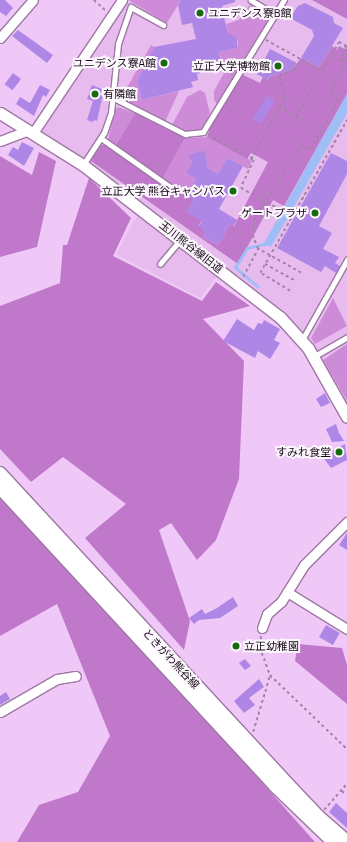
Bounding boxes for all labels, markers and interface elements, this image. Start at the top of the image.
place label: ユニデンス寮B館 [208,6,292,20]
marker: ユニデンス寮B館 [195,8,205,18]
place label: ユニデンス寮A館 [72,56,156,70]
marker: ユニデンス寮A館 [159,58,169,68]
place label: 立正大学博物館 [193,59,270,73]
marker: 立正大学博物館 [273,61,283,71]
place label: 有隣館 [103,87,136,101]
marker: 有隣館 [90,89,100,99]
place label: 立正大学 熊谷キャンパス [102,184,225,198]
marker: 立正大学 熊谷キャンパス [228,186,238,196]
place label: ゲートプラザ [241,206,307,220]
marker: ゲートプラザ [310,208,320,218]
street label: 玉川熊谷線旧道 [157,218,225,276]
place label: すみれ食堂 [276,445,331,459]
marker: すみれ食堂 [334,447,344,457]
street label: ときがわ熊谷線 [140,626,202,692]
place label: 立正幼稚園 [244,639,299,653]
marker: 立正幼稚園 [231,641,241,651]

